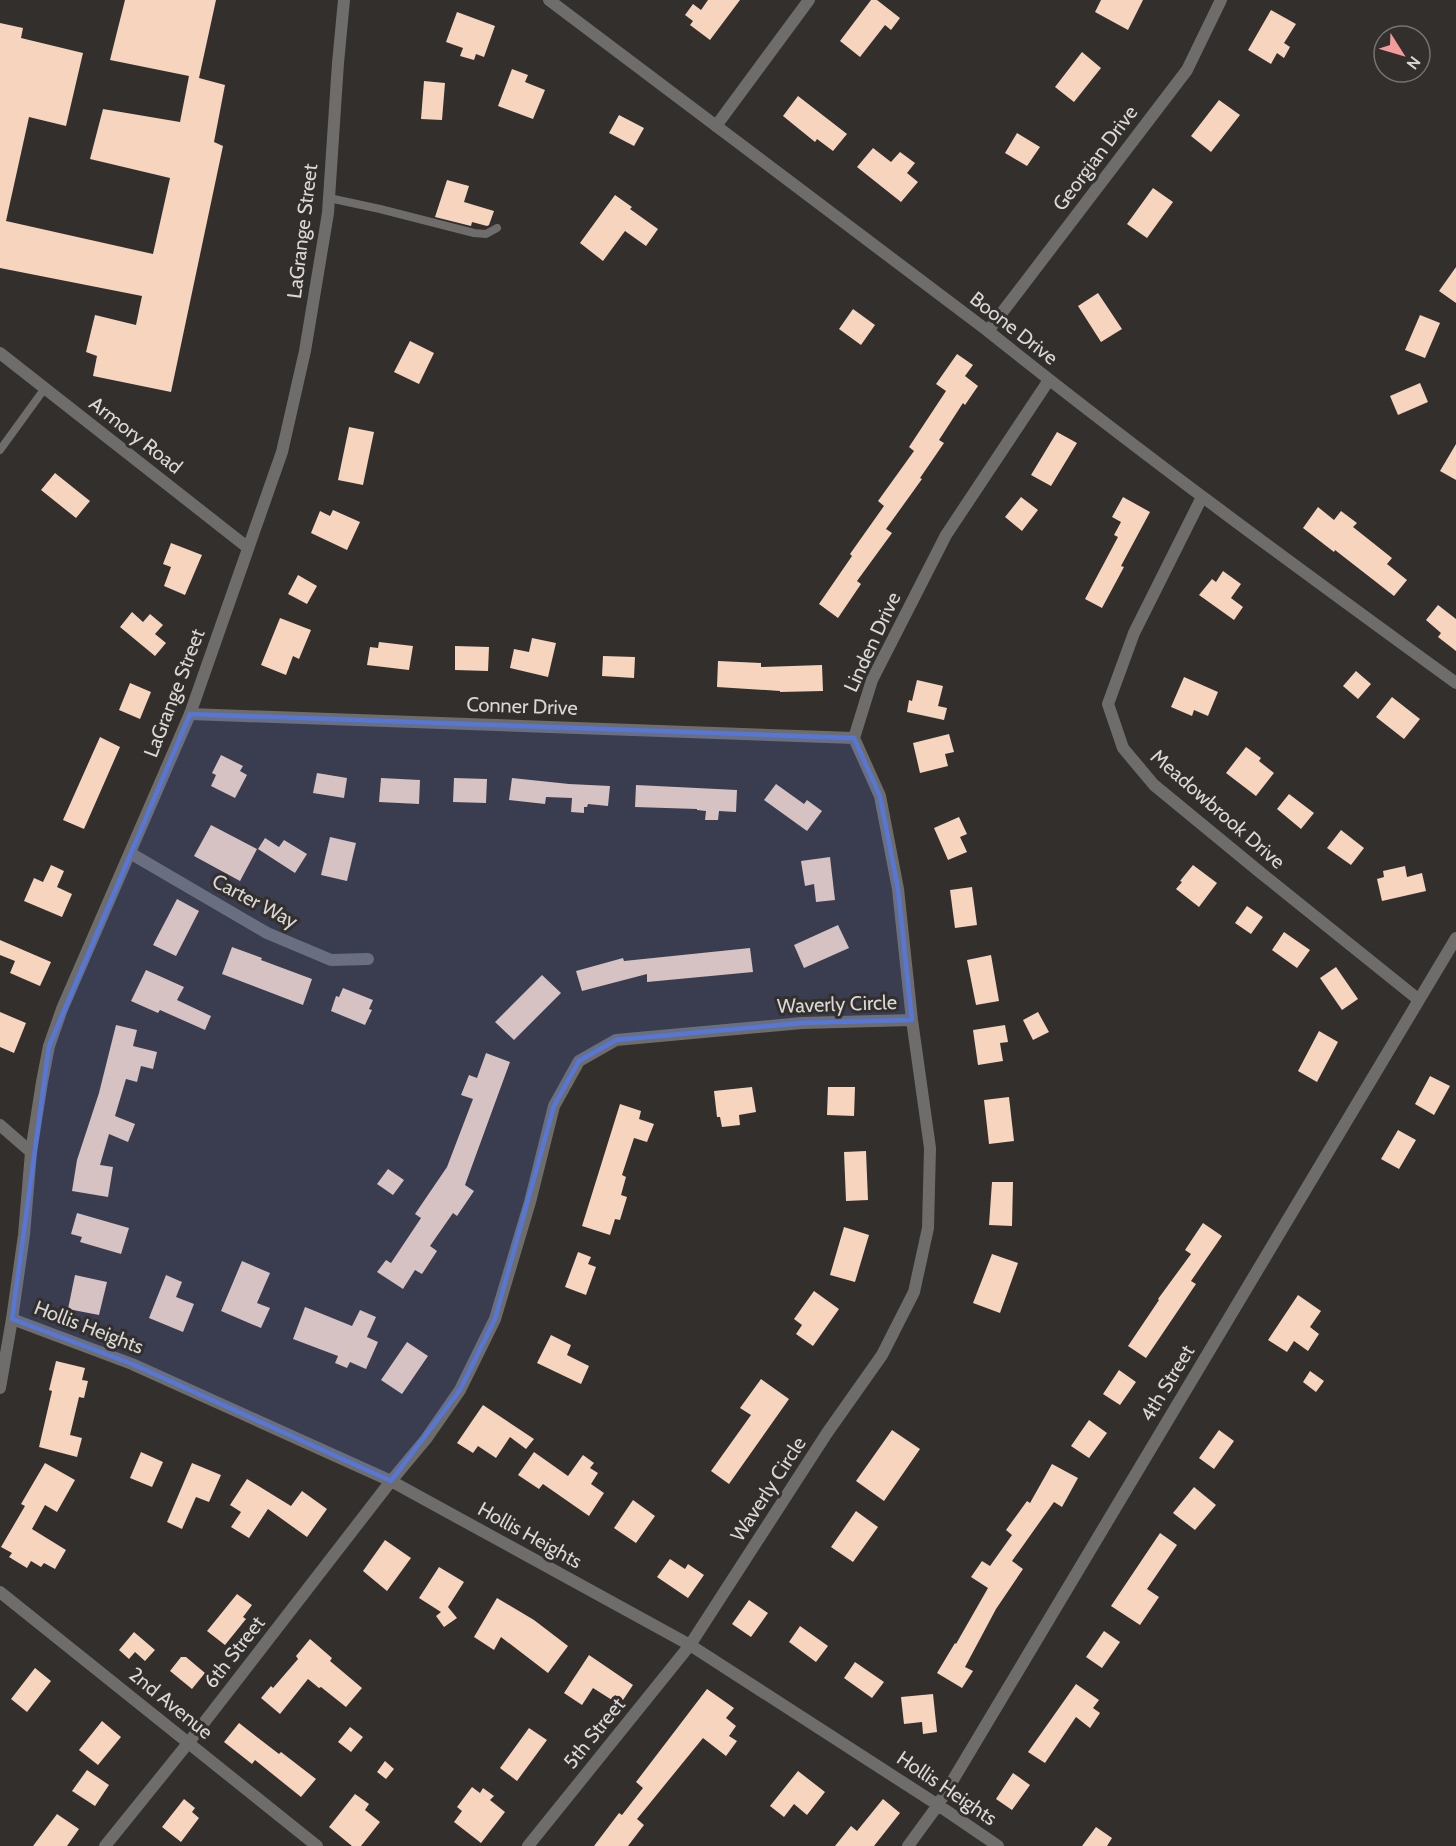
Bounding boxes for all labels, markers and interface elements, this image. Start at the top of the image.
north arrow [1372,24,1432,84]
text: N [1403,52,1425,73]
street label: Georgian Drive [1048,101,1142,215]
street label: LaGrange Street [282,162,322,300]
street label: Boone Drive [965,286,1063,370]
street label: Armory Road [85,391,187,479]
street label: Linden Drive [838,588,906,696]
street label: LaGrange Street [138,625,210,761]
street label: Conner Drive [466,692,578,720]
street label: Meadowbrook Drive [1146,744,1290,874]
street label: Carter Way [208,868,302,934]
street label: Waverly Circle [777,990,897,1018]
street label: Hollis Heights [31,1295,147,1359]
street label: 4th Street [1135,1340,1199,1426]
street label: Waverly Circle [725,1432,811,1546]
street label: Hollis Heights [474,1497,586,1573]
street label: 6th Street [198,1611,270,1693]
street label: 2nd Avenue [124,1662,218,1744]
street label: 5th Street [558,1692,630,1773]
street label: Hollis Heights [893,1746,1001,1830]

